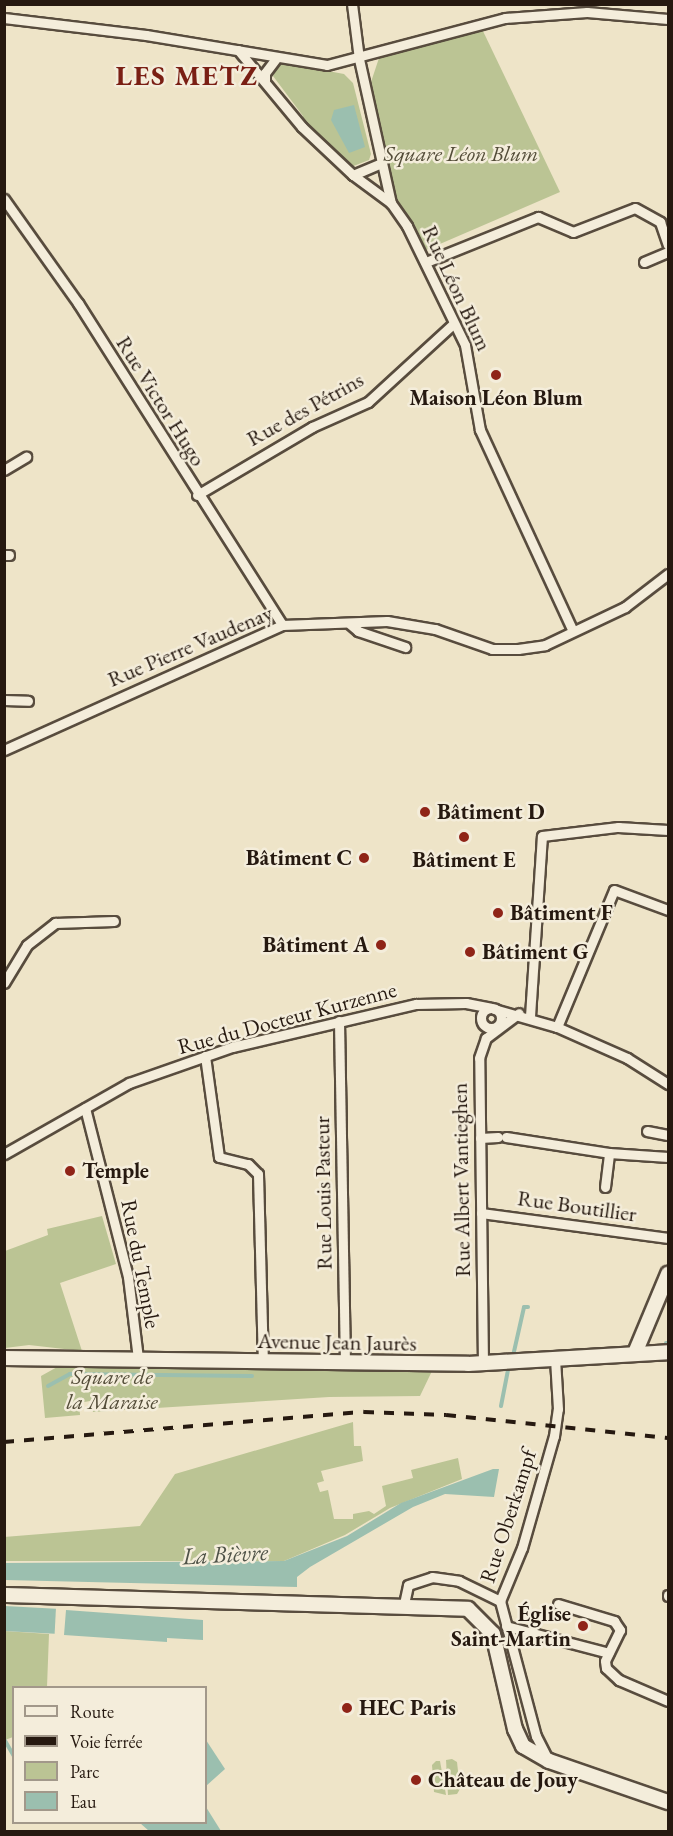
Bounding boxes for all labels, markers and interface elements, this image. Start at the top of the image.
district label: LES METZ [116,58,258,92]
park label: Square Léon Blum [384,141,538,167]
street label: Rue Léon Blum [416,221,498,355]
street label: Rue Victor Hugo [110,331,212,471]
street label: Rue des Pétrins [242,366,368,452]
marker: Maison Léon Blum [489,368,503,382]
place label: Maison Léon Blum [409,385,583,411]
street label: Rue Pierre Vaudenay [104,599,276,693]
place label: Bâtiment D [437,799,544,825]
marker: Bâtiment D [418,805,432,819]
marker: Bâtiment E [457,830,471,844]
place label: Bâtiment C [246,845,352,871]
place label: Bâtiment E [412,847,516,873]
marker: Bâtiment C [357,851,371,865]
place label: Bâtiment F [510,900,613,926]
marker: Bâtiment F [491,906,505,920]
place label: Bâtiment A [263,932,369,958]
marker: Bâtiment A [374,938,388,952]
place label: Bâtiment G [482,939,588,965]
marker: Bâtiment G [463,945,477,959]
street label: Rue du Docteur Kurzenne [175,976,399,1060]
street label: Rue Albert Vantieghen [446,1083,476,1277]
street label: Rue Louis Pasteur [308,1116,338,1270]
place label: Temple [82,1158,149,1184]
marker: Temple [63,1164,77,1178]
street label: Rue Boutillier [516,1185,638,1227]
street label: Rue du Temple [116,1197,166,1331]
street label: Avenue Jean Jaurès [257,1327,417,1357]
park label: Square de la Maraise [66,1363,158,1414]
street label: Rue Oberkampf [474,1446,542,1586]
water label: La Bièvre [181,1537,269,1571]
place label: Église Saint-Martin [451,1600,571,1652]
marker: Église Saint-Martin [576,1619,590,1633]
legend [12,1686,207,1824]
place label: HEC Paris [359,1695,456,1721]
text: Route [70,1700,114,1723]
marker: HEC Paris [340,1701,354,1715]
text: Voie ferrée [70,1730,142,1753]
text: Parc [70,1760,100,1783]
place label: Château de Jouy [428,1767,578,1793]
marker: Château de Jouy [409,1773,423,1787]
text: Eau [70,1790,96,1813]

